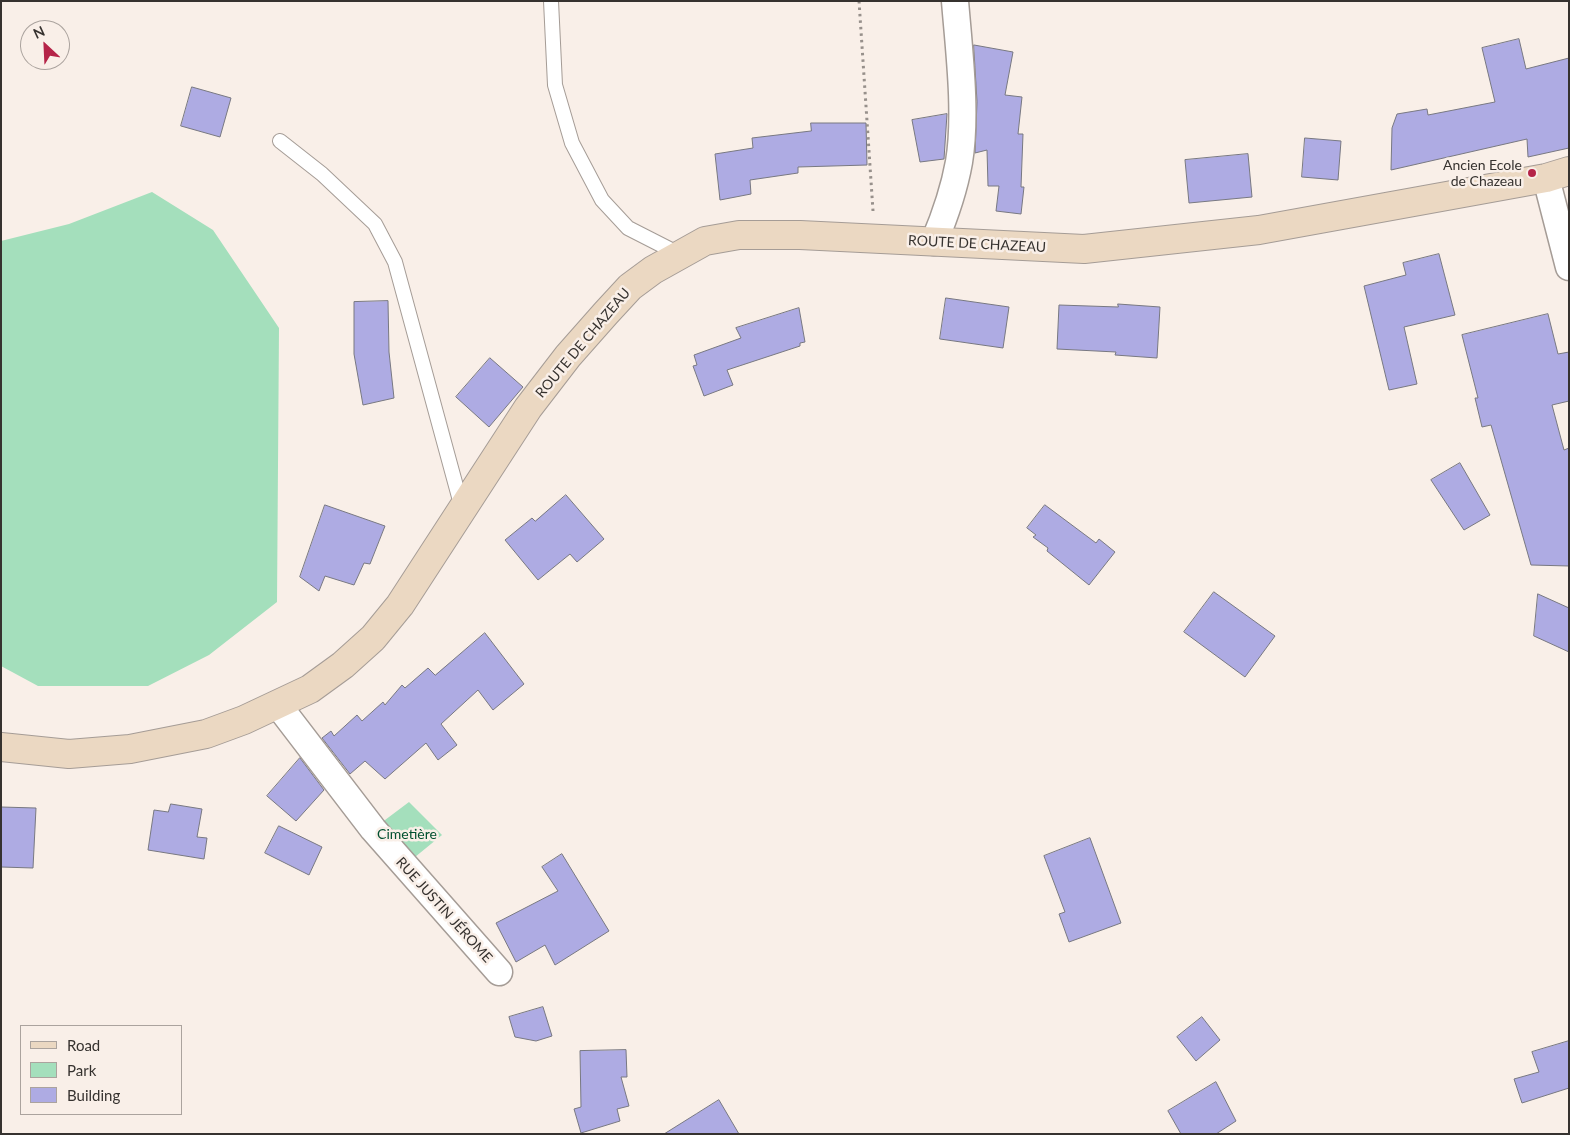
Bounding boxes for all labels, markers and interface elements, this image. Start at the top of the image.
north arrow [20,20,70,70]
text: N [30,22,47,42]
place label: Ancien Ecole de Chazeau [1443,157,1522,190]
marker: Ancien Ecole de Chazeau [1526,167,1538,179]
street label: ROUTE DE CHAZEAU [908,232,1046,256]
street label: ROUTE DE CHAZEAU [532,285,634,401]
park label: Cimetière [377,826,437,842]
street label: RUE JUSTIN JÉROME [392,854,496,966]
legend [20,1025,182,1115]
text: Road [67,1036,100,1054]
text: Park [67,1061,96,1079]
text: Building [67,1086,120,1104]

